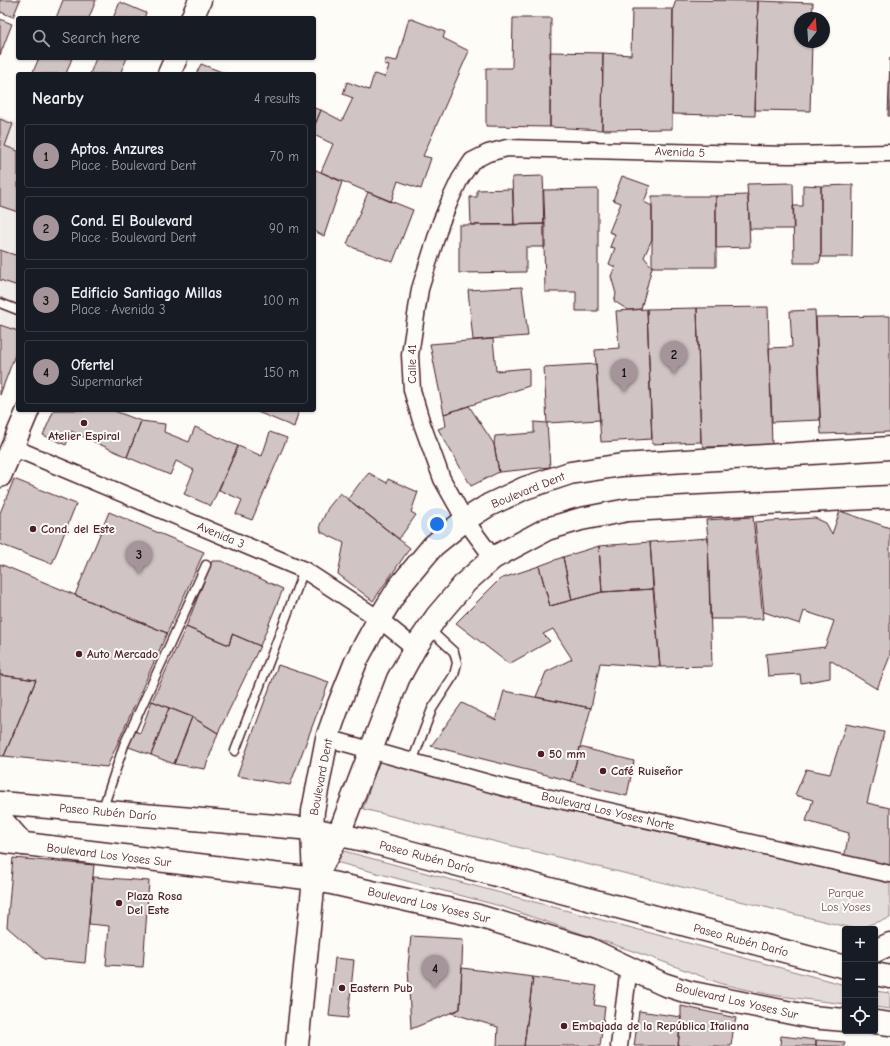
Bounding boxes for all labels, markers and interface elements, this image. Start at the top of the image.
north arrow [794,12,830,48]
search box [16,16,316,60]
icon: search [30,27,52,49]
text: Search here [62,29,140,47]
text: Nearby [32,89,83,108]
text: 4 results [254,91,300,106]
text: Aptos. Anzures [71,140,164,158]
street label: Avenida 5 [655,144,705,160]
text: 1 [43,149,49,164]
text: 70 m [270,149,299,164]
text: Place · Boulevard Dent [71,158,196,173]
text: Cond. El Boulevard [71,212,192,230]
text: 2 [43,221,49,236]
text: 90 m [269,221,299,236]
text: Place · Boulevard Dent [71,230,196,245]
text: Edificio Santiago Millas [71,284,222,302]
text: 3 [43,293,49,308]
text: 100 m [263,293,299,308]
text: Place · Avenida 3 [71,302,165,317]
pin: 2 [661,341,687,374]
street label: Calle 41 [405,344,419,384]
text: Ofertel [71,356,114,374]
pin: 1 [611,359,637,392]
text: 4 [43,365,49,380]
text: 150 m [264,365,299,380]
text: Supermarket [71,374,142,389]
marker: Atelier Espiral [79,418,89,428]
place label: Atelier Espiral [48,429,120,443]
street label: Boulevard Dent [489,469,567,511]
your location [427,514,447,534]
street label: Avenida 3 [195,519,247,551]
place label: Cond. del Este [41,522,115,536]
marker: Cond. del Este [28,524,38,534]
pin: 3 [126,541,152,574]
place label: Auto Mercado [87,647,158,661]
marker: Auto Mercado [74,649,84,659]
street label: Boulevard Dent [307,737,335,817]
place label: 50 mm [549,747,586,761]
marker: 50 mm [536,749,546,759]
place label: Café Ruiseñor [611,764,683,778]
marker: Café Ruiseñor [598,766,608,776]
street label: Boulevard Los Yoses Norte [540,789,676,833]
street label: Paseo Rubén Darío [59,801,157,823]
street label: Paseo Rubén Darío [378,838,476,876]
street label: Boulevard Los Yoses Sur [46,840,172,870]
street label: Boulevard Los Yoses Sur [366,884,492,926]
park label: Parque Los Yoses [821,886,871,914]
place label: Plaza Rosa Del Este [127,889,182,917]
marker: Plaza Rosa Del Este [114,898,124,908]
street label: Paseo Rubén Darío [692,921,790,959]
map controls [842,926,878,1034]
button: + [842,926,878,962]
pin: 4 [422,955,448,988]
button: − [842,962,878,998]
street label: Boulevard Los Yoses Sur [674,980,800,1022]
place label: Eastern Pub [350,981,413,995]
marker: Eastern Pub [337,983,347,993]
button: locate [842,998,878,1034]
place label: Embajada de la República Italiana [572,1019,749,1033]
marker: Embajada de la República Italiana [559,1021,569,1031]

